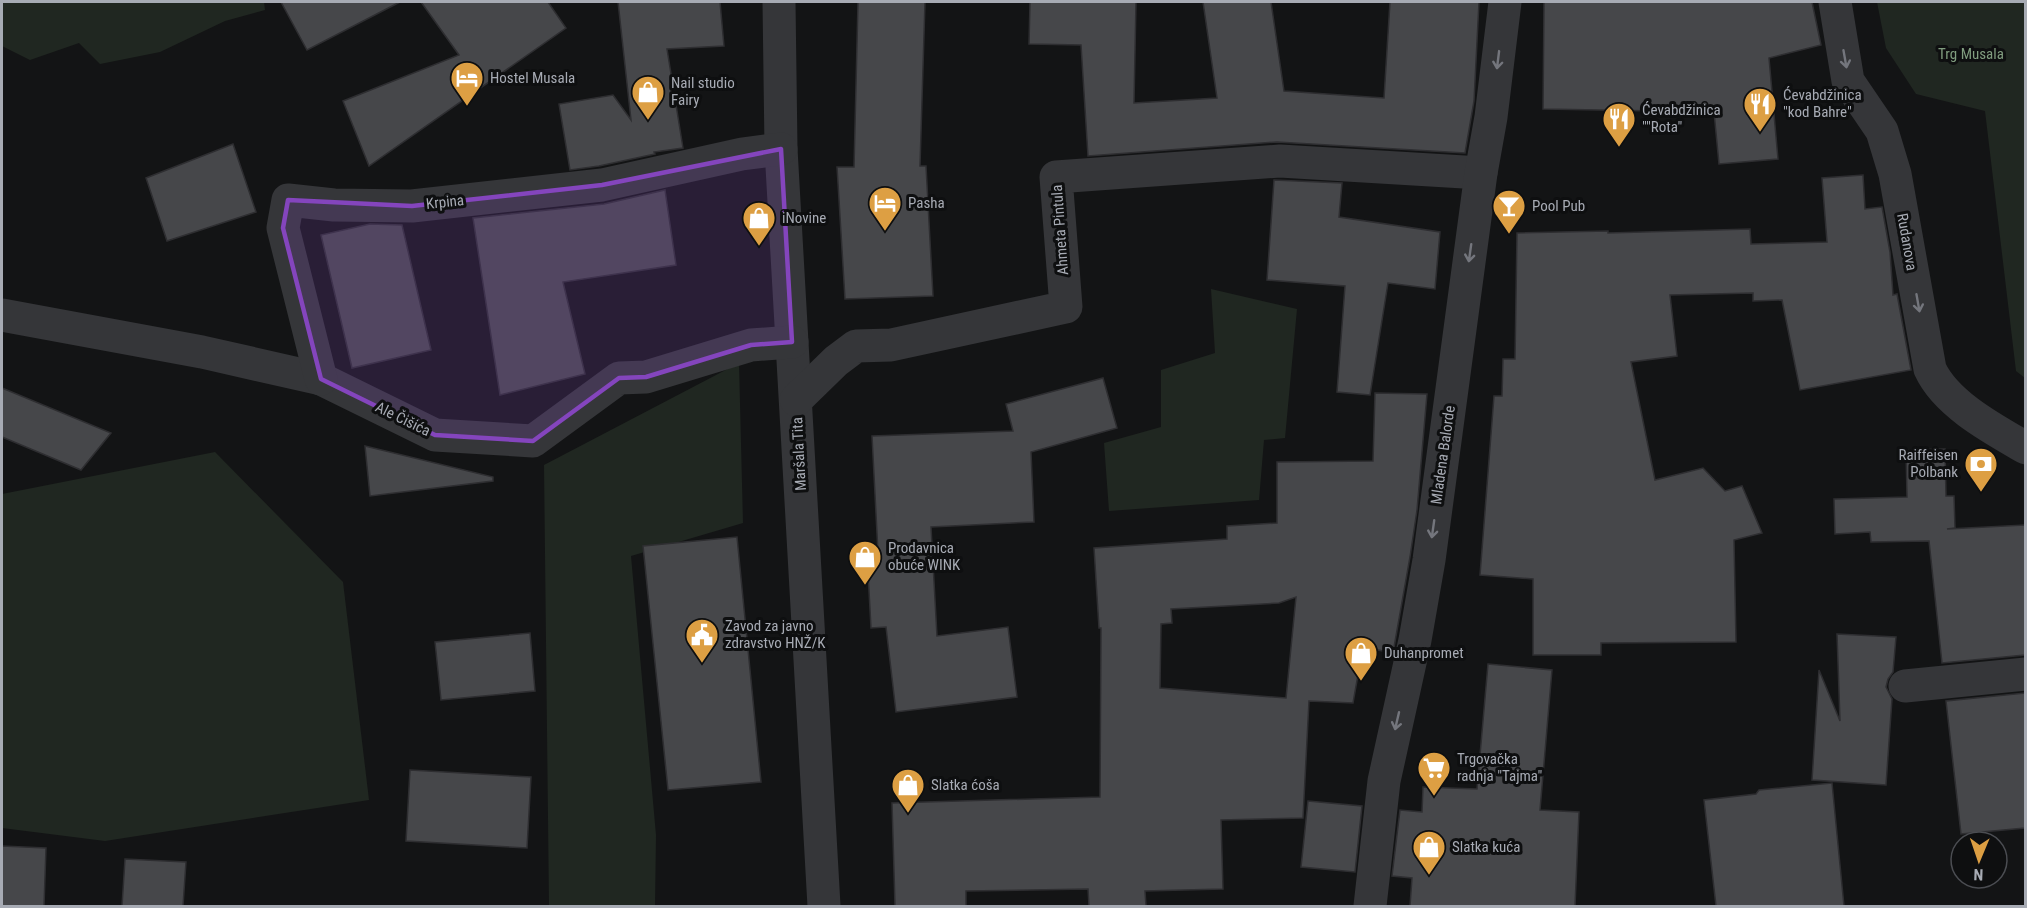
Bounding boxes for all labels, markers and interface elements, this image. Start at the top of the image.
park label: Trg Musala [1938,45,2004,63]
one-way arrow [1492,49,1503,69]
one-way arrow [1839,49,1850,69]
hotel icon: Hostel Musala [449,60,485,107]
place label: Hostel Musala [490,69,575,87]
shop icon: Nail studio Fairy [630,74,666,121]
place label: Nail studio Fairy [671,74,735,109]
restaurant icon: Ćevabdžinica "kod Bahre" [1742,86,1778,133]
place label: Ćevabdžinica "kod Bahre" [1783,86,1862,121]
restaurant icon: Ćevabdžinica ""Rota" [1601,101,1637,148]
place label: Ćevabdžinica ""Rota" [1642,101,1721,136]
street label: Ahmeta Pintula [1048,184,1072,276]
hotel icon: Pasha [867,185,903,232]
bar icon: Pool Pub [1491,188,1527,235]
street label: Krpina [425,191,465,213]
place label: Pasha [908,194,945,212]
place label: Pool Pub [1532,197,1585,215]
shop icon: iNovine [741,200,777,247]
place label: iNovine [782,209,826,227]
street label: Rudanova [1893,212,1921,272]
one-way arrow [1465,242,1476,262]
one-way arrow [1913,292,1924,312]
street label: Ale Čišića [373,398,433,440]
street label: Mladena Balorde [1427,404,1459,506]
street label: Maršala Tita [788,417,810,491]
place label: Raiffeisen Polbank [1898,446,1958,481]
bank icon: Raiffeisen Polbank [1963,446,1999,493]
one-way arrow [1427,519,1438,539]
shop icon: Prodavnica obuće WINK [847,539,883,586]
place label: Prodavnica obuće WINK [888,539,961,574]
public building icon: Zavod za javno zdravstvo HNŽ/K [684,617,720,664]
place label: Zavod za javno zdravstvo HNŽ/K [725,617,826,652]
shop icon: Duhanpromet [1343,635,1379,682]
place label: Duhanpromet [1384,644,1464,662]
one-way arrow [1391,711,1403,730]
supermarket icon: Trgovačka radnja "Tajma" [1416,750,1452,797]
place label: Trgovačka radnja "Tajma" [1457,750,1542,785]
shop icon: Slatka ćoša [890,767,926,814]
place label: Slatka ćoša [931,776,1000,794]
shop icon: Slatka kuća [1411,829,1447,876]
north arrow [1949,830,2009,890]
place label: Slatka kuća [1452,838,1520,856]
text: N [1973,865,1984,884]

